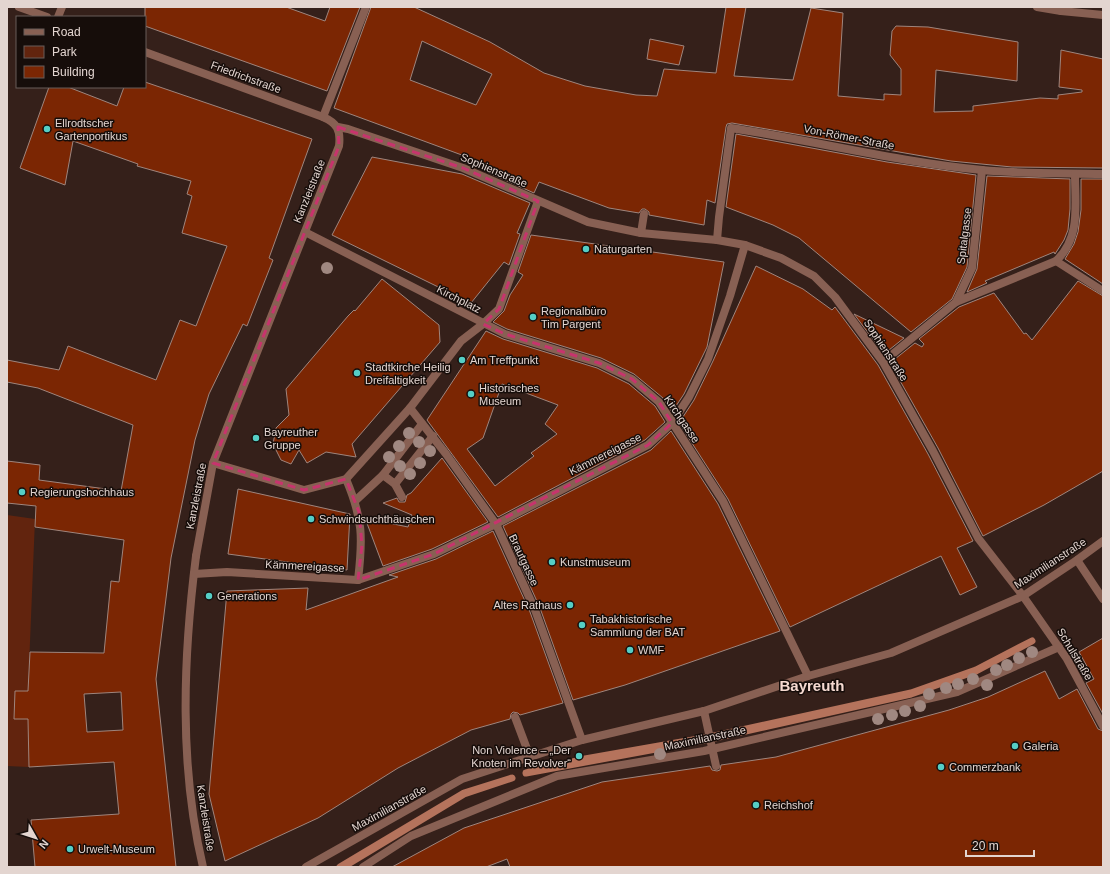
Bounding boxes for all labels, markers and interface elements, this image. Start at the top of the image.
legend [16,16,146,88]
text: Road [52,25,81,39]
text: Park [52,45,78,59]
street label: Friedrichstraße [209,59,283,95]
text: Building [52,65,95,79]
place label: Ellrodtscher Gartenportikus [55,117,128,142]
street label: Von-Römer-Straße [803,122,895,152]
marker: Ellrodtscher Gartenportikus [42,124,52,134]
street label: Sophienstraße [459,150,529,190]
street label: Kanzleistraße [291,158,327,224]
street label: Spitalgasse [955,207,973,265]
place label: Naturgarten [594,243,652,255]
marker: Naturgarten [581,244,591,254]
street label: Kirchplatz [435,283,483,315]
place label: Regionalbüro Tim Pargent [541,305,606,330]
marker: Regionalbüro Tim Pargent [528,312,538,322]
street label: Sophienstraße [861,317,911,383]
place label: Am Treffpunkt [470,354,538,366]
marker: Am Treffpunkt [457,355,467,365]
place label: Stadtkirche Heilig Dreifaltigkeit [365,361,451,386]
marker: Stadtkirche Heilig Dreifaltigkeit [352,368,362,378]
place label: Historisches Museum [479,382,539,407]
marker: Historisches Museum [466,389,476,399]
street label: Kirchgasse [662,393,702,445]
place label: Bayreuther Gruppe [264,426,318,451]
street label: Kämmereigasse [567,431,643,477]
marker: Bayreuther Gruppe [251,433,261,443]
street label: Kanzleistraße [184,462,208,530]
place label: Regierungshochhaus [30,486,134,498]
marker: Regierungshochhaus [17,487,27,497]
place label: Schwindsuchthäuschen [319,513,435,525]
marker: Schwindsuchthäuschen [306,514,316,524]
street label: Brautgasse [507,532,541,588]
street label: Maximilianstraße [1012,535,1088,591]
place label: Kunstmuseum [560,556,630,568]
marker: Kunstmuseum [547,557,557,567]
street label: Kämmereigasse [265,558,345,574]
place label: Generations [217,590,277,602]
marker: Generations [204,591,214,601]
place label: Altes Rathaus [494,599,562,611]
marker: Altes Rathaus [565,600,575,610]
place label: Tabakhistorische Sammlung der BAT [590,613,685,638]
marker: Tabakhistorische Sammlung der BAT [577,620,587,630]
street label: Schulstraße [1055,626,1095,682]
place label: WMF [638,644,665,656]
marker: WMF [625,645,635,655]
district label: Bayreuth [779,677,845,694]
street label: Maximilianstraße [663,723,747,753]
place label: Galeria [1023,740,1059,752]
marker: Galeria [1010,741,1020,751]
place label: Non Violence – „Der Knoten im Revolver“ [471,744,571,769]
marker: Non Violence – „Der Knoten im Revolver“ [574,751,584,761]
place label: Commerzbank [949,761,1021,773]
marker: Commerzbank [936,762,946,772]
street label: Maximilianstraße [350,783,428,833]
street label: Kanzleistraße [195,784,217,852]
place label: Reichshof [764,799,814,811]
marker: Reichshof [751,800,761,810]
north arrow [16,818,56,858]
scale bar [966,832,1034,858]
text: N [37,837,51,851]
text: 20 m [972,839,999,853]
place label: Urwelt-Museum [78,843,155,855]
marker: Urwelt-Museum [65,844,75,854]

